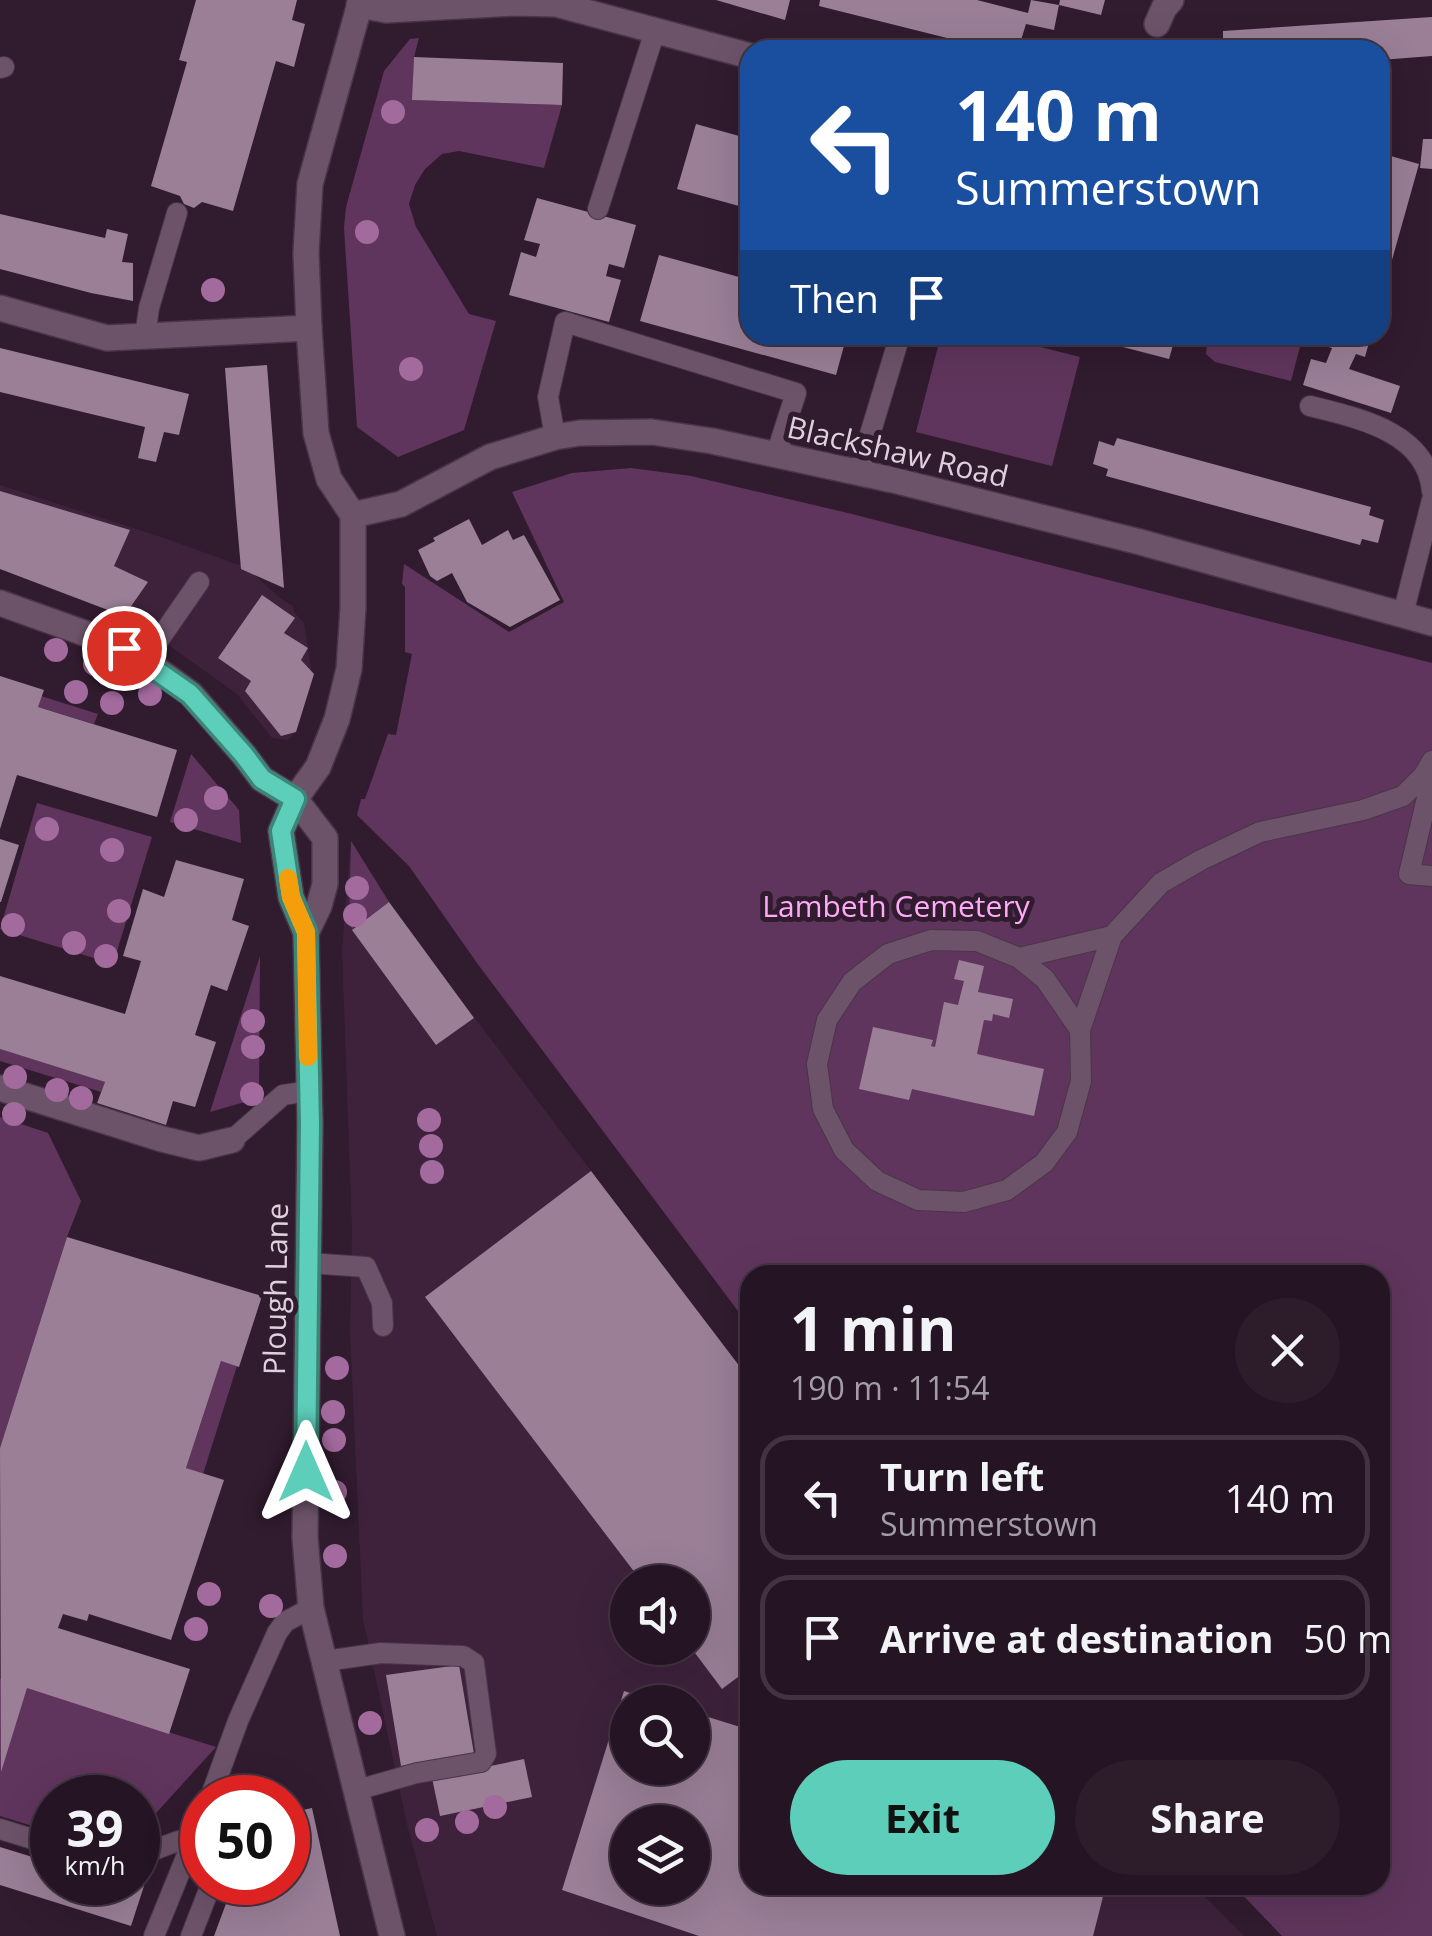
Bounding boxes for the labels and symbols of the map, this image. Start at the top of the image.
street label: Blackshaw Road [783,406,1013,496]
pin [82,606,167,691]
park label: Lambeth Cemetery [762,885,1031,926]
street label: Plough Lane [253,1203,297,1375]
position arrow [254,1420,358,1524]
speed limit sign: 50 [180,1775,310,1905]

